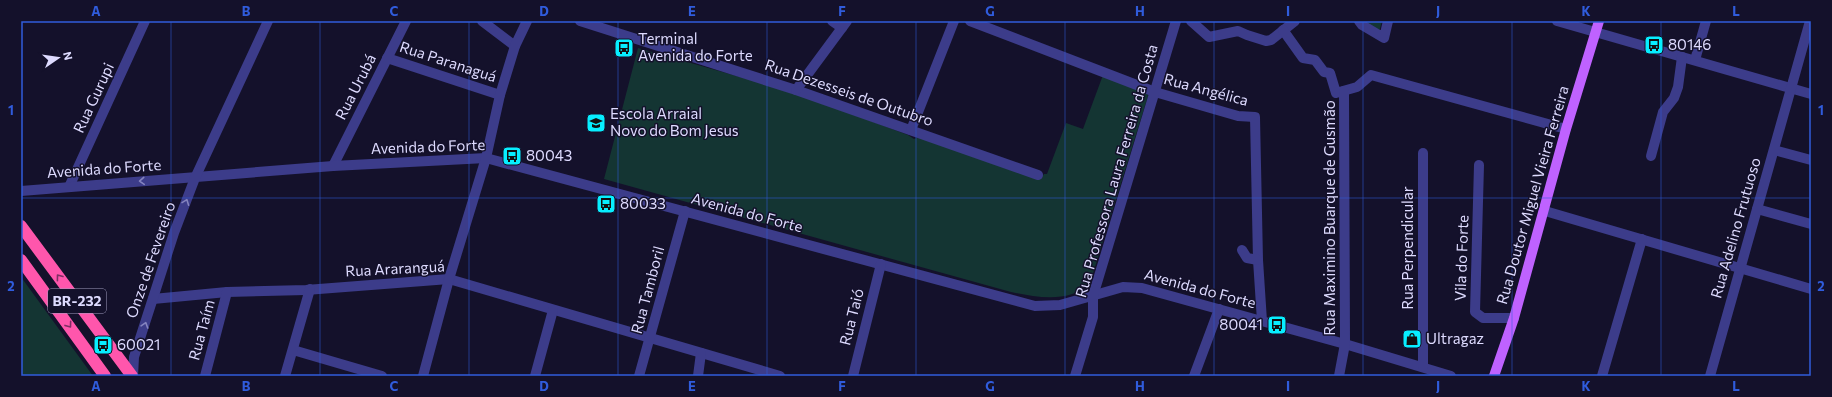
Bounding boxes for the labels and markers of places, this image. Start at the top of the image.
place label: Terminal Avenida do Forte [638,29,753,64]
bus stop icon: 80146 [1643,34,1665,56]
place label: 80146 [1668,35,1711,53]
bus stop icon: Terminal Avenida do Forte [613,37,635,59]
place label: Escola Arraial Novo do Bom Jesus [610,104,739,139]
school or university icon: Escola Arraial Novo do Bom Jesus [585,112,607,134]
bus stop icon: 80043 [501,145,523,167]
place label: 80043 [526,146,572,164]
bus stop icon: 80033 [595,193,617,215]
place label: 80033 [620,194,666,212]
bus stop icon: 80041 [1266,314,1288,336]
place label: 80041 [1219,315,1263,333]
shop icon: Ultragaz [1401,328,1423,350]
place label: Ultragaz [1426,329,1484,347]
bus stop icon: 60021 [92,334,114,356]
place label: 60021 [117,335,160,353]

